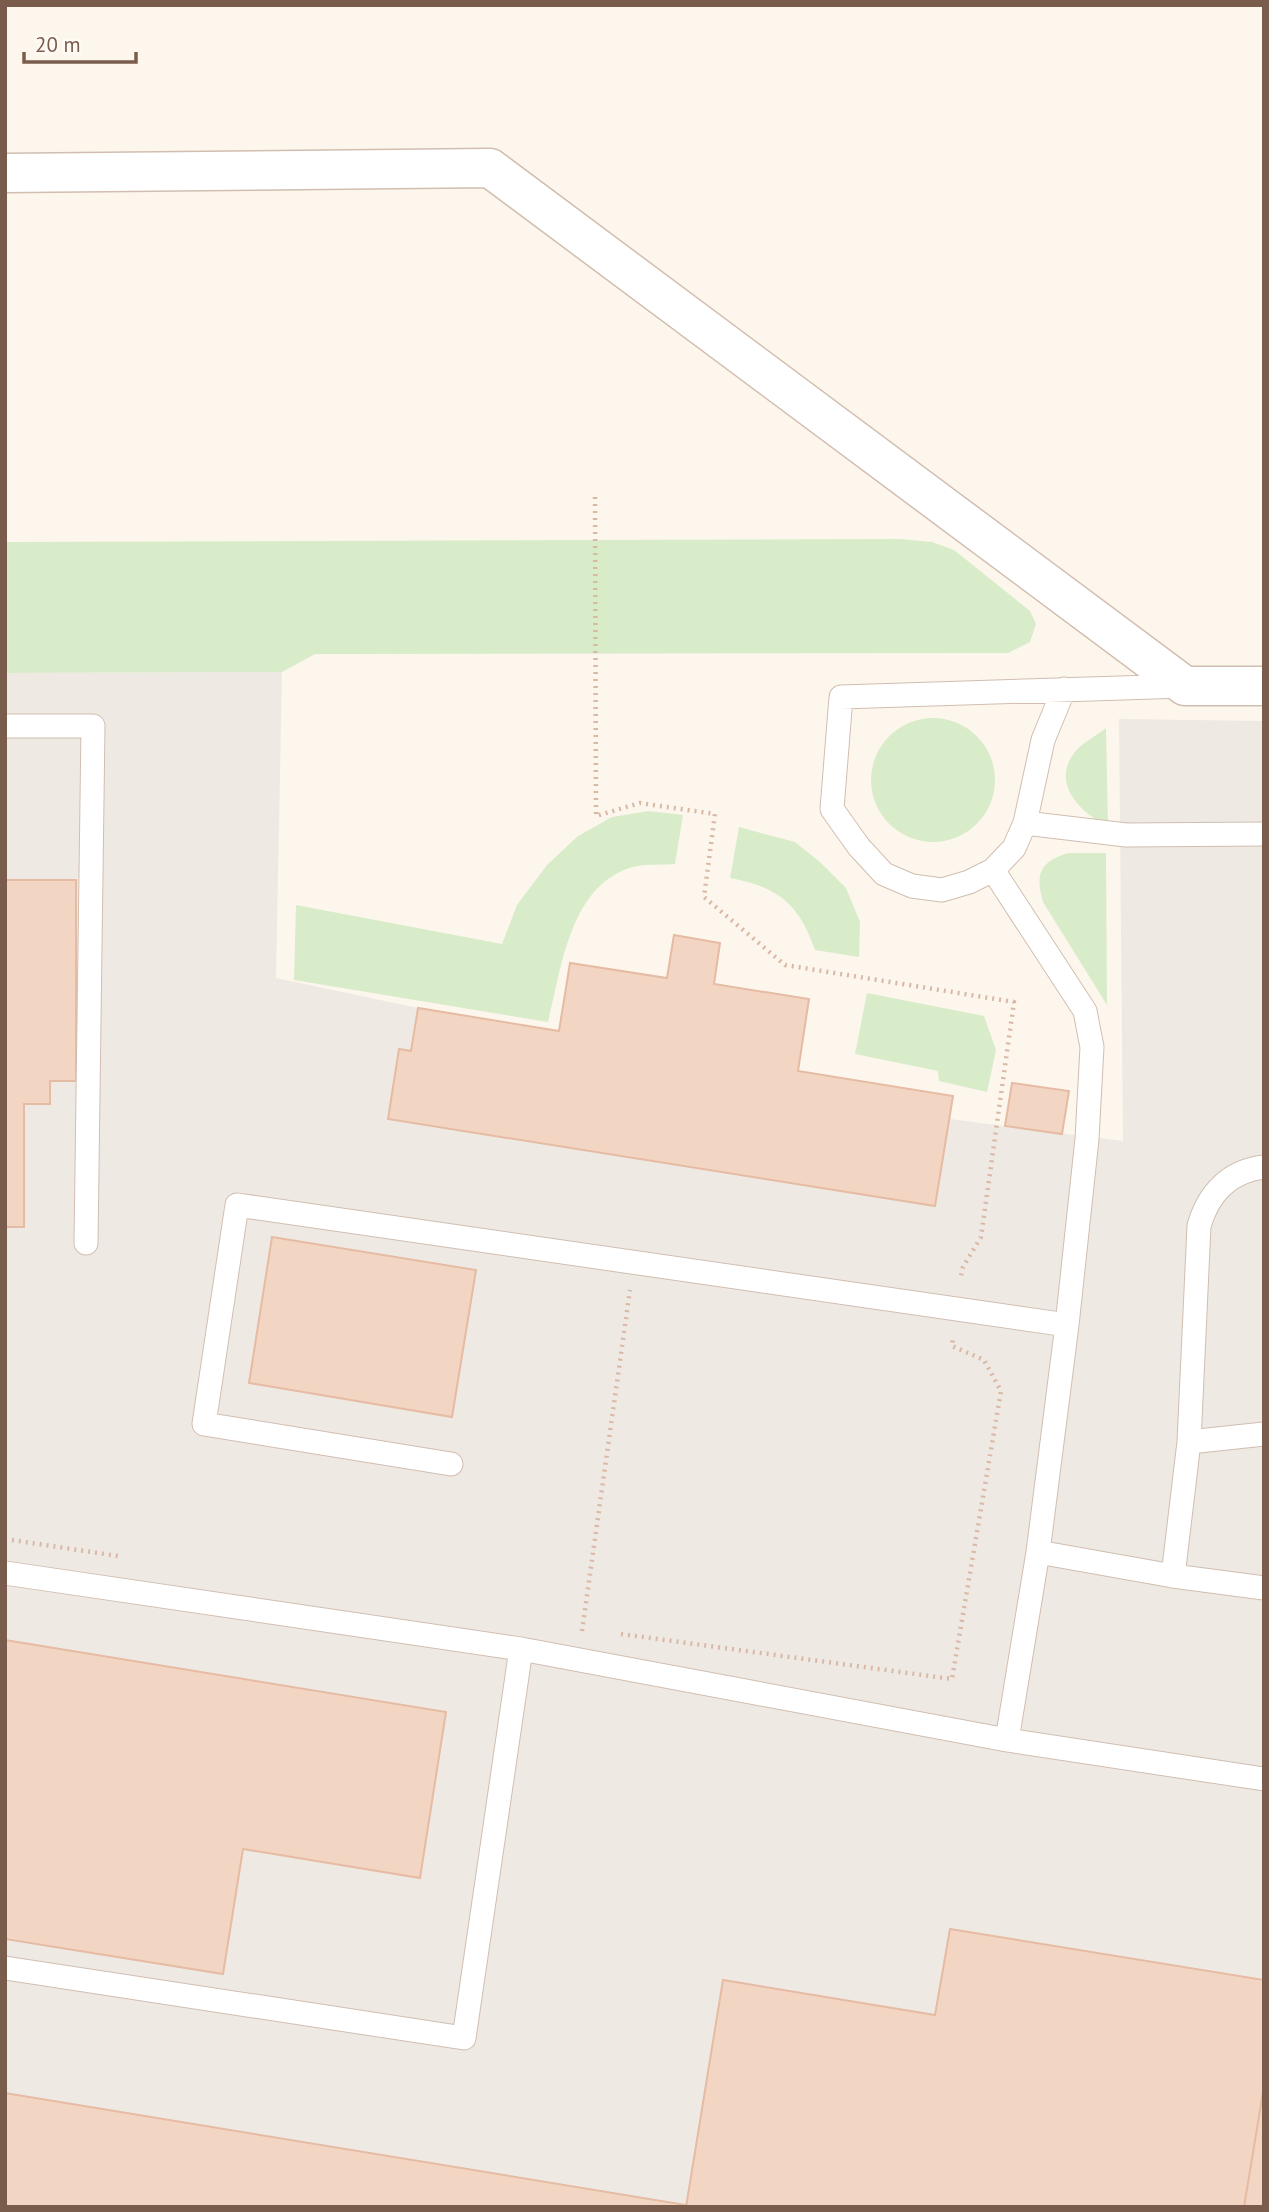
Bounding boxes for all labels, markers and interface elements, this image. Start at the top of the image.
scale bar [24,21,136,65]
text: 20 m [35,31,81,58]

